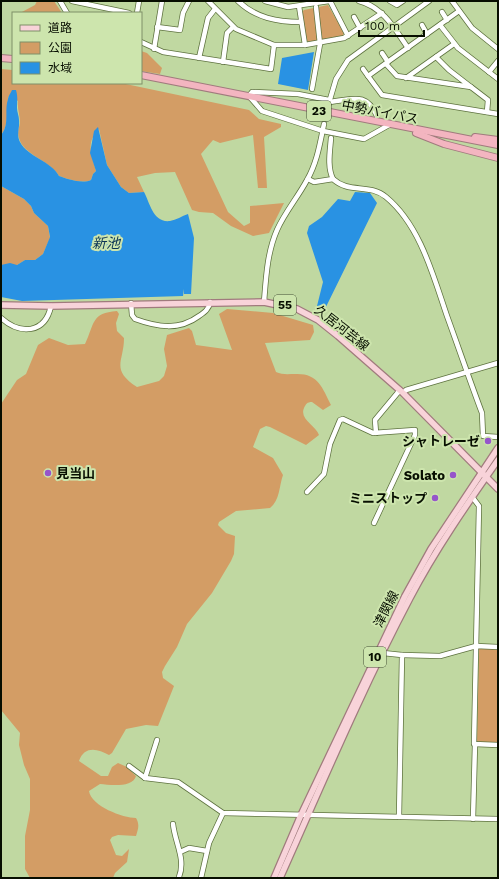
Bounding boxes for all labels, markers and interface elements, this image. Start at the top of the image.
legend [12,12,142,84]
scale bar [359,12,424,38]
text: 100 m [365,19,400,33]
text: 道路 [48,21,72,35]
text: 公園 [48,41,72,55]
text: 水域 [48,61,72,75]
street label: 中勢バイパス [340,97,420,127]
road number: 23 [307,101,331,121]
water label: 新池 [92,235,122,251]
road number: 55 [274,295,296,315]
street label: 久居河芸線 [312,302,372,354]
place label: シャトレーゼ [402,434,480,449]
marker: シャトレーゼ [483,436,493,446]
place label: 見当山 [56,466,95,481]
marker: 見当山 [43,468,53,478]
place label: Solato [404,468,445,483]
marker: Solato [448,470,458,480]
place label: ミニストップ [349,491,427,506]
marker: ミニストップ [430,493,440,503]
street label: 津関線 [370,588,402,630]
road number: 10 [364,647,386,667]

